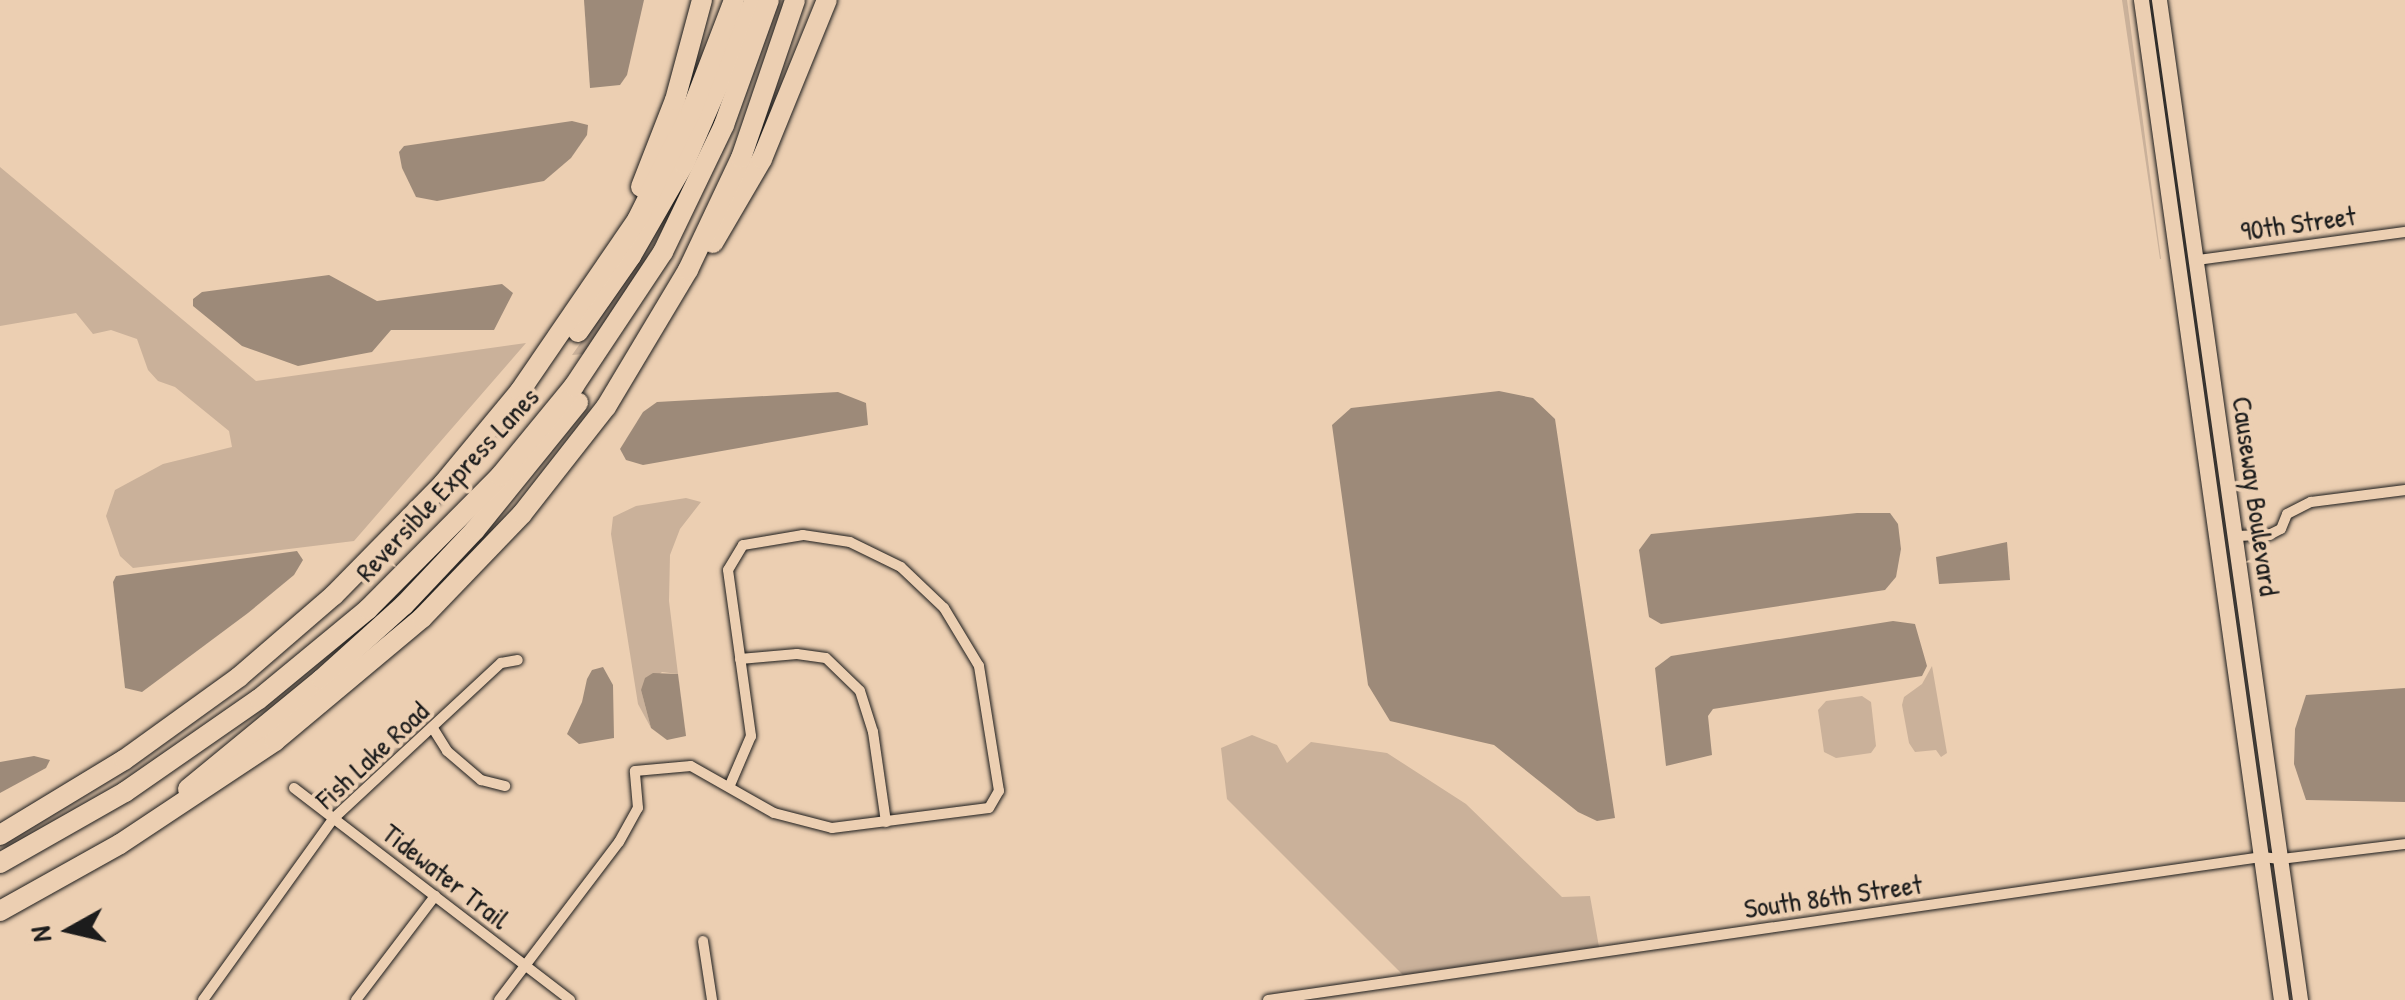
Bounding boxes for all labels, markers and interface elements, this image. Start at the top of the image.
street label: 90th Street [2238,198,2358,248]
street label: Reversible Express Lanes [348,380,546,588]
street label: Causeway Boulevard [2225,394,2287,598]
street label: Fish Lake Road [309,694,435,816]
street label: Tidewater Trail [376,816,516,936]
street label: South 86th Street [1742,867,1924,925]
north arrow [20,880,120,980]
text: N [20,924,60,944]

